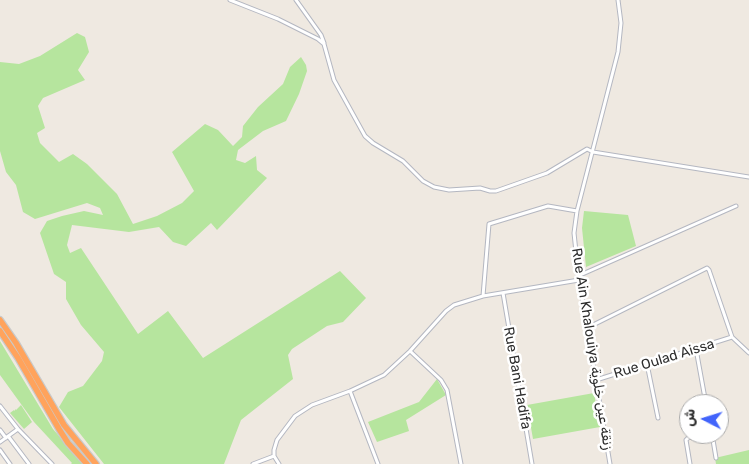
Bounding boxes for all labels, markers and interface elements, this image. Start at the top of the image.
street label: Rue Ain Khalouiya زنقة عين خلوية [568,247,616,451]
street label: Rue Bani Hadifa [500,325,534,431]
street label: Rue Oulad Aissa [612,336,716,382]
north arrow [679,394,729,444]
text: ش [680,408,699,427]

